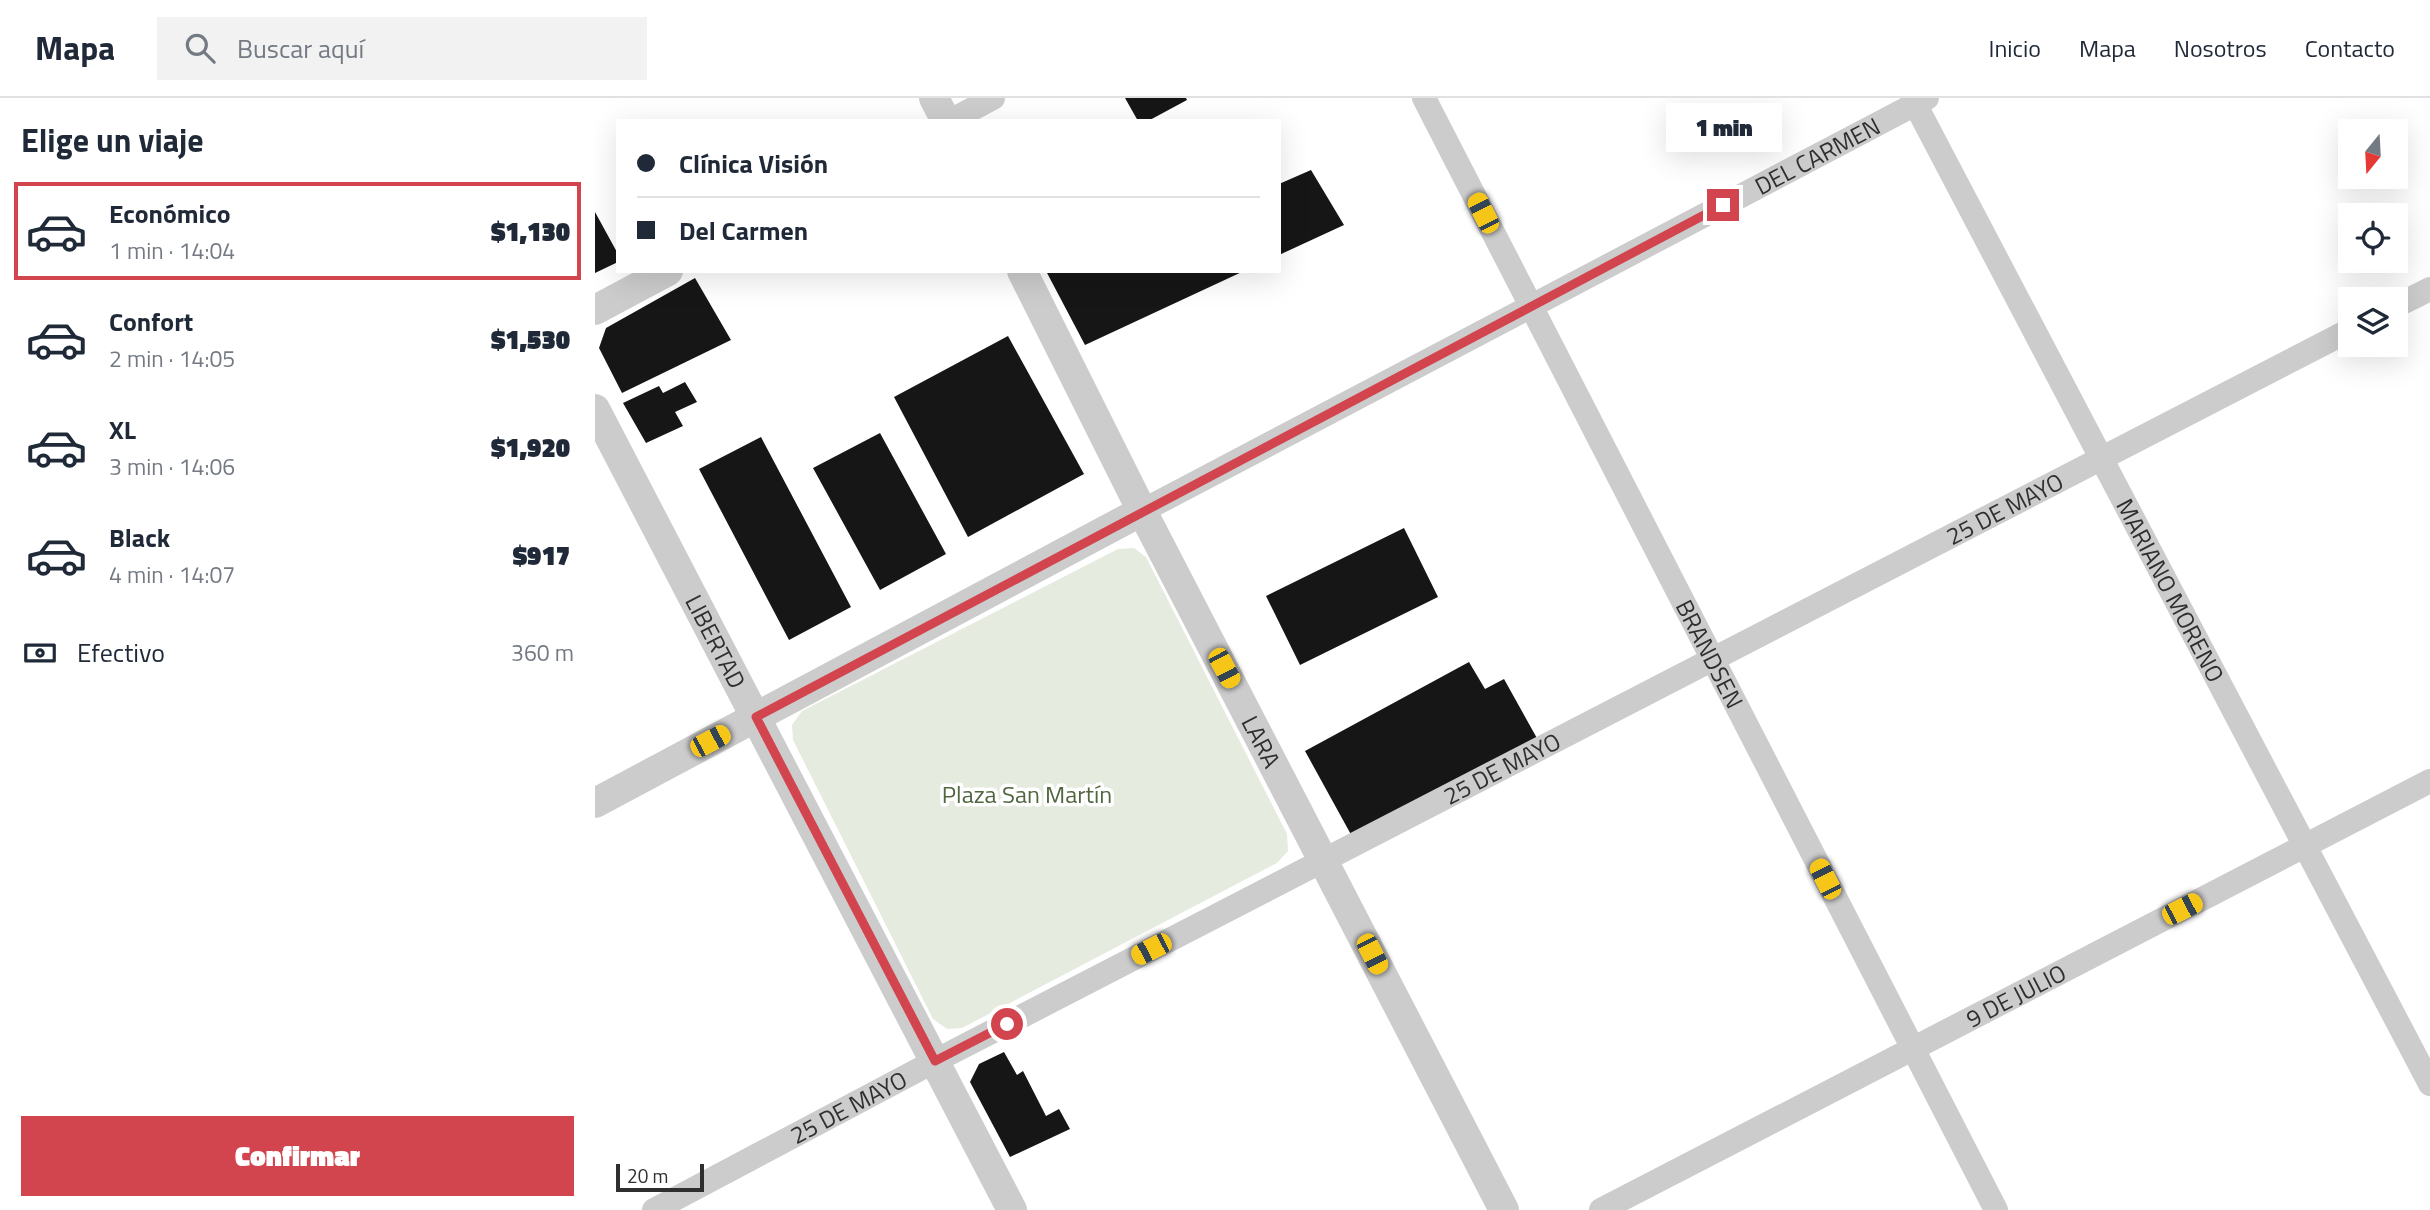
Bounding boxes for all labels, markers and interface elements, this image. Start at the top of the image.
search box [157,17,647,80]
text: Mapa [35,23,115,73]
icon: search [181,29,219,67]
text: Buscar aquí [237,29,364,68]
text: Inicio [1989,30,2041,66]
text: Mapa [2079,30,2136,66]
text: Nosotros [2174,30,2267,66]
text: Contacto [2305,30,2395,66]
callout: 1 min [1665,104,1781,153]
street label: DEL CARMEN [1748,108,1886,204]
text: 1 min [1695,110,1753,145]
text: Elige un viaje [21,116,204,164]
north arrow [2338,119,2408,189]
map controls [2338,119,2408,357]
text: Clínica Visión [679,144,828,183]
route end [1707,189,1739,221]
car [1465,190,1502,236]
text: Económico [109,194,231,233]
icon: car [25,200,88,263]
button: locate [2338,203,2408,273]
text: Del Carmen [679,211,808,250]
text: $1,130 [491,212,570,251]
text: 1 min · 14:04 [109,233,235,268]
button: layers [2338,287,2408,357]
text: Confort [109,302,193,341]
icon: car [25,308,88,371]
text: $1,530 [491,320,570,359]
text: 2 min · 14:05 [109,341,235,376]
text: XL [109,410,136,449]
icon: car [25,416,88,479]
text: $1,920 [491,428,570,467]
text: 3 min · 14:06 [109,449,235,484]
street label: 25 DE MAYO [1940,463,2070,554]
street label: MARIANO MORENO [2107,492,2234,688]
text: Black [109,518,170,557]
icon: car [25,524,88,587]
text: $917 [513,536,570,575]
text: 4 min · 14:07 [109,557,235,592]
street label: LIBERTAD [677,588,755,695]
street label: BRANDSEN [1667,593,1753,714]
text: Efectivo [77,633,165,672]
icon: cash [21,634,59,672]
text: 360 m [511,635,574,670]
car [1205,645,1244,691]
street label: LARA [1233,709,1290,774]
car [687,722,734,760]
street label: 25 DE MAYO [1437,723,1567,813]
park label: Plaza San Martín [942,776,1112,812]
car [1807,856,1844,902]
car [2159,890,2206,928]
car [1128,930,1175,968]
car [1354,931,1391,977]
street label: 9 DE JULIO [1959,954,2072,1036]
route start [991,1008,1023,1040]
street label: 25 DE MAYO [784,1061,913,1153]
button: Confirmar [21,1116,574,1196]
scale bar [616,1161,703,1193]
text: 20 m [627,1161,668,1190]

